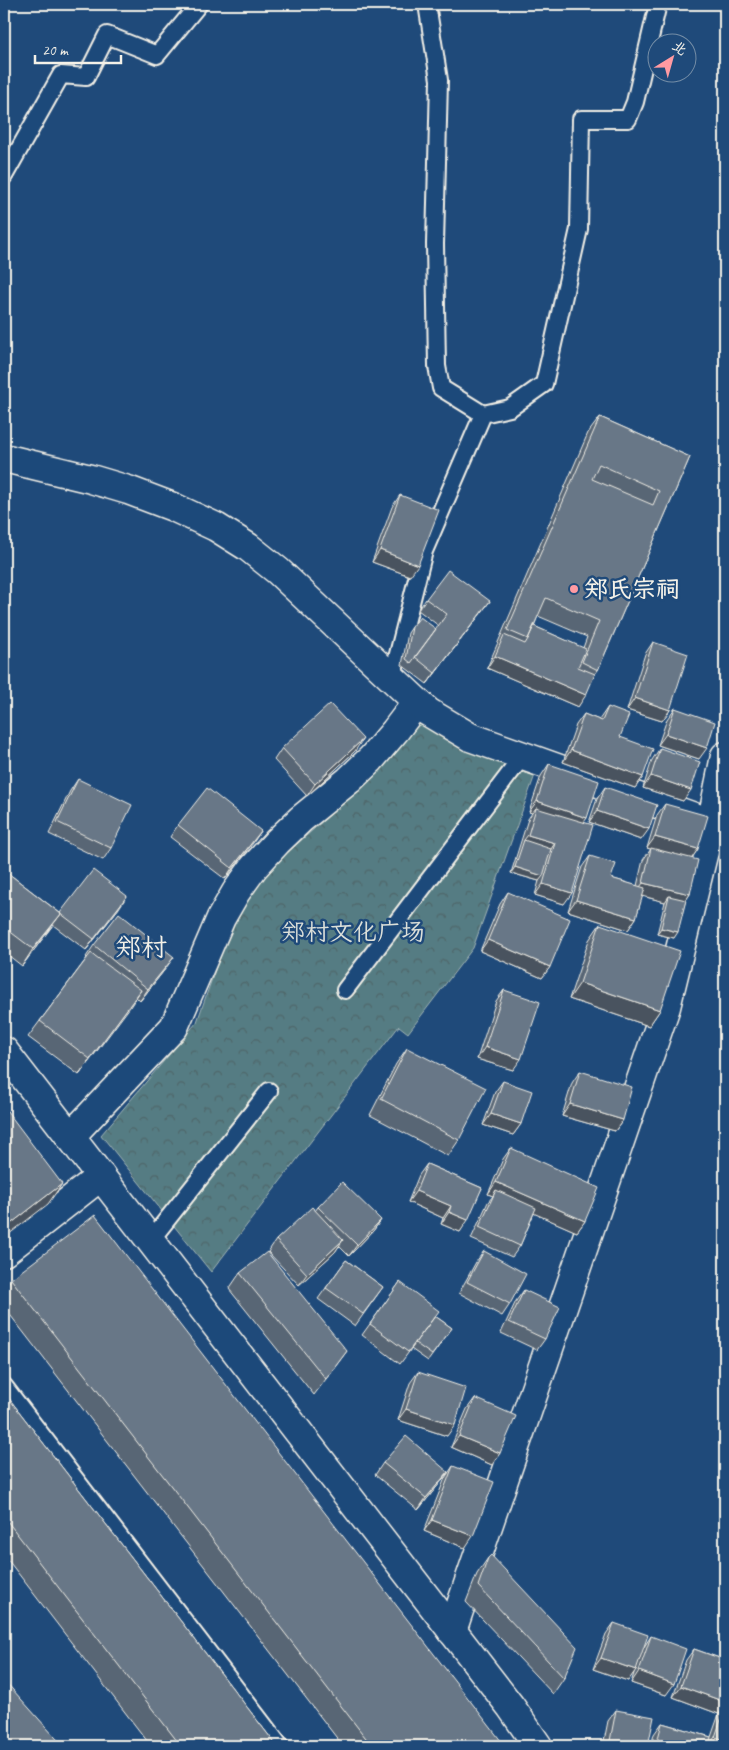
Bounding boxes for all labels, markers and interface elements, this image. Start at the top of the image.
scale bar [35,32,121,64]
north arrow [646,32,696,82]
text: 北 [669,37,690,59]
text: 20 m [42,41,69,60]
place label: 郑氏宗祠 [584,574,680,604]
marker: 郑氏宗祠 [568,583,580,595]
park label: 郑村文化广场 [281,917,425,947]
district label: 郑村 [115,931,167,964]

